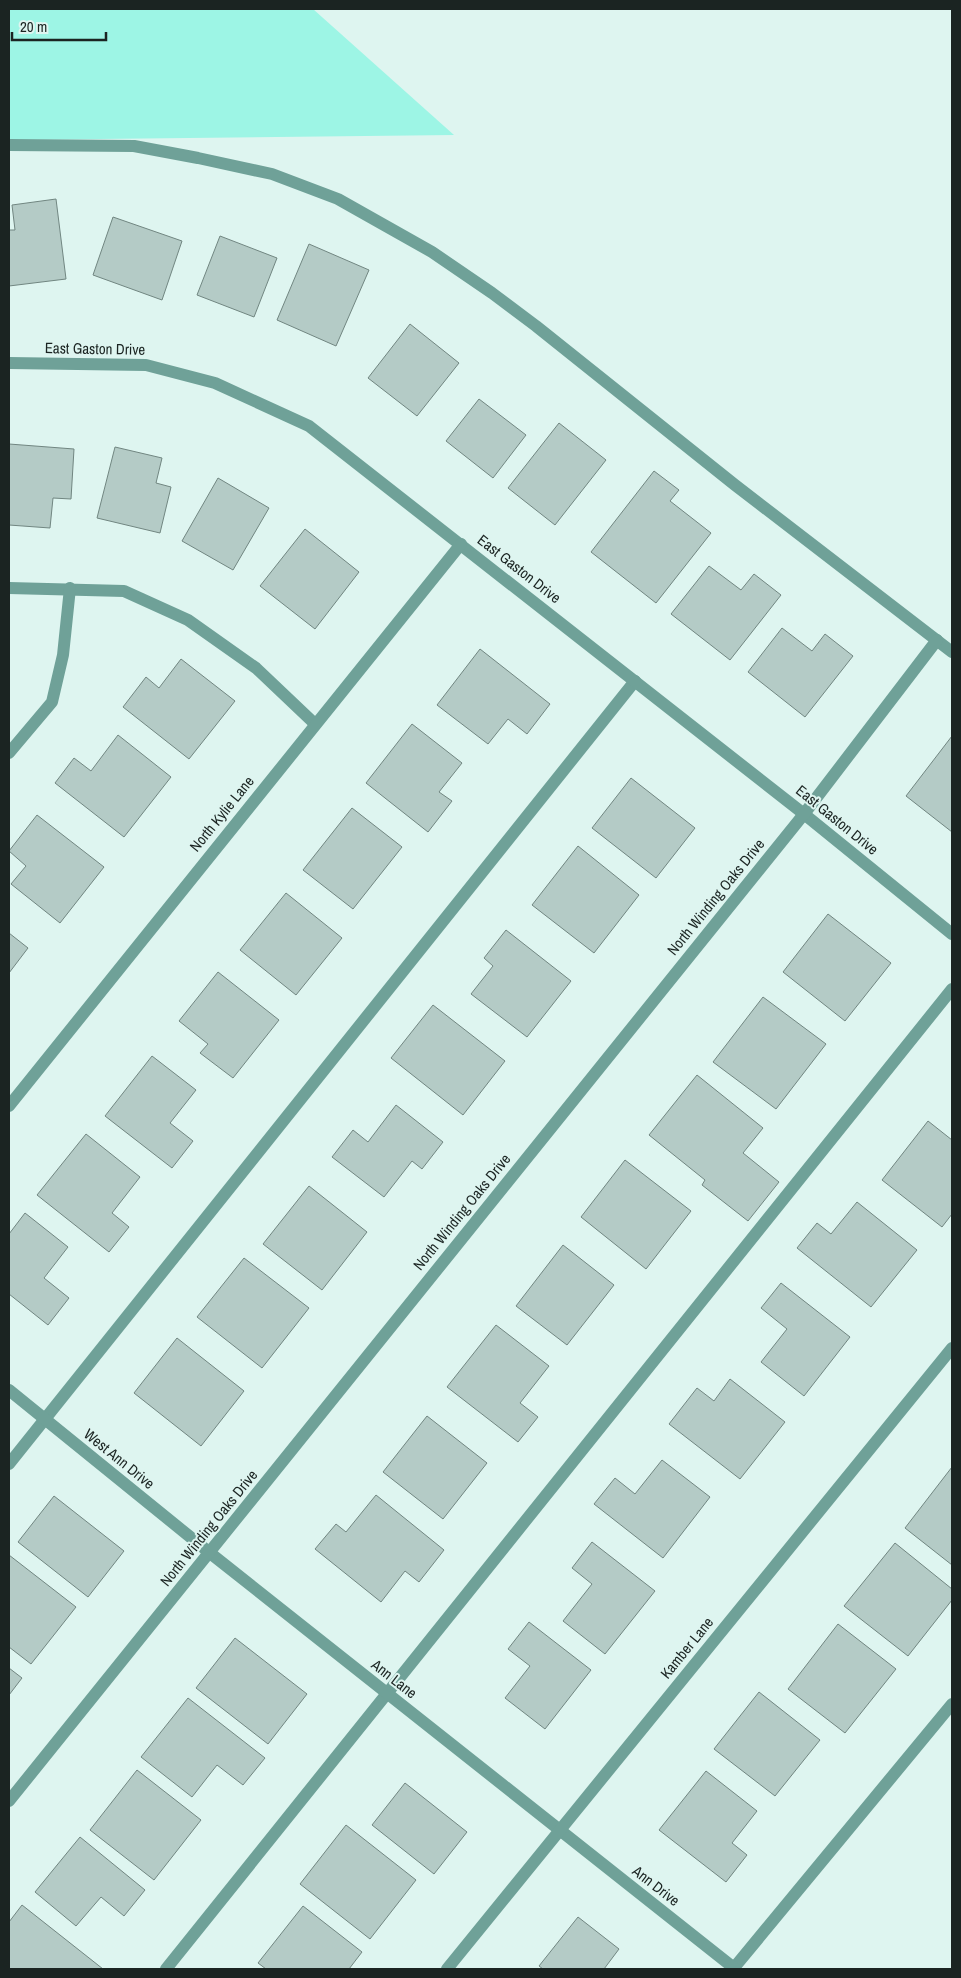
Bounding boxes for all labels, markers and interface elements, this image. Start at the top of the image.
scale bar [12,10,106,42]
text: 20 m [20,16,47,37]
street label: East Gaston Drive [45,337,146,360]
street label: East Gaston Drive [473,529,565,608]
street label: North Kylie Lane [185,771,259,856]
street label: East Gaston Drive [792,780,883,859]
street label: North Winding Oaks Drive [662,834,769,959]
street label: North Winding Oaks Drive [408,1149,515,1274]
street label: West Ann Drive [80,1424,159,1494]
street label: North Winding Oaks Drive [155,1465,262,1590]
street label: Kamber Lane [655,1612,718,1683]
street label: Ann Lane [366,1654,422,1703]
street label: Ann Drive [628,1860,684,1911]

